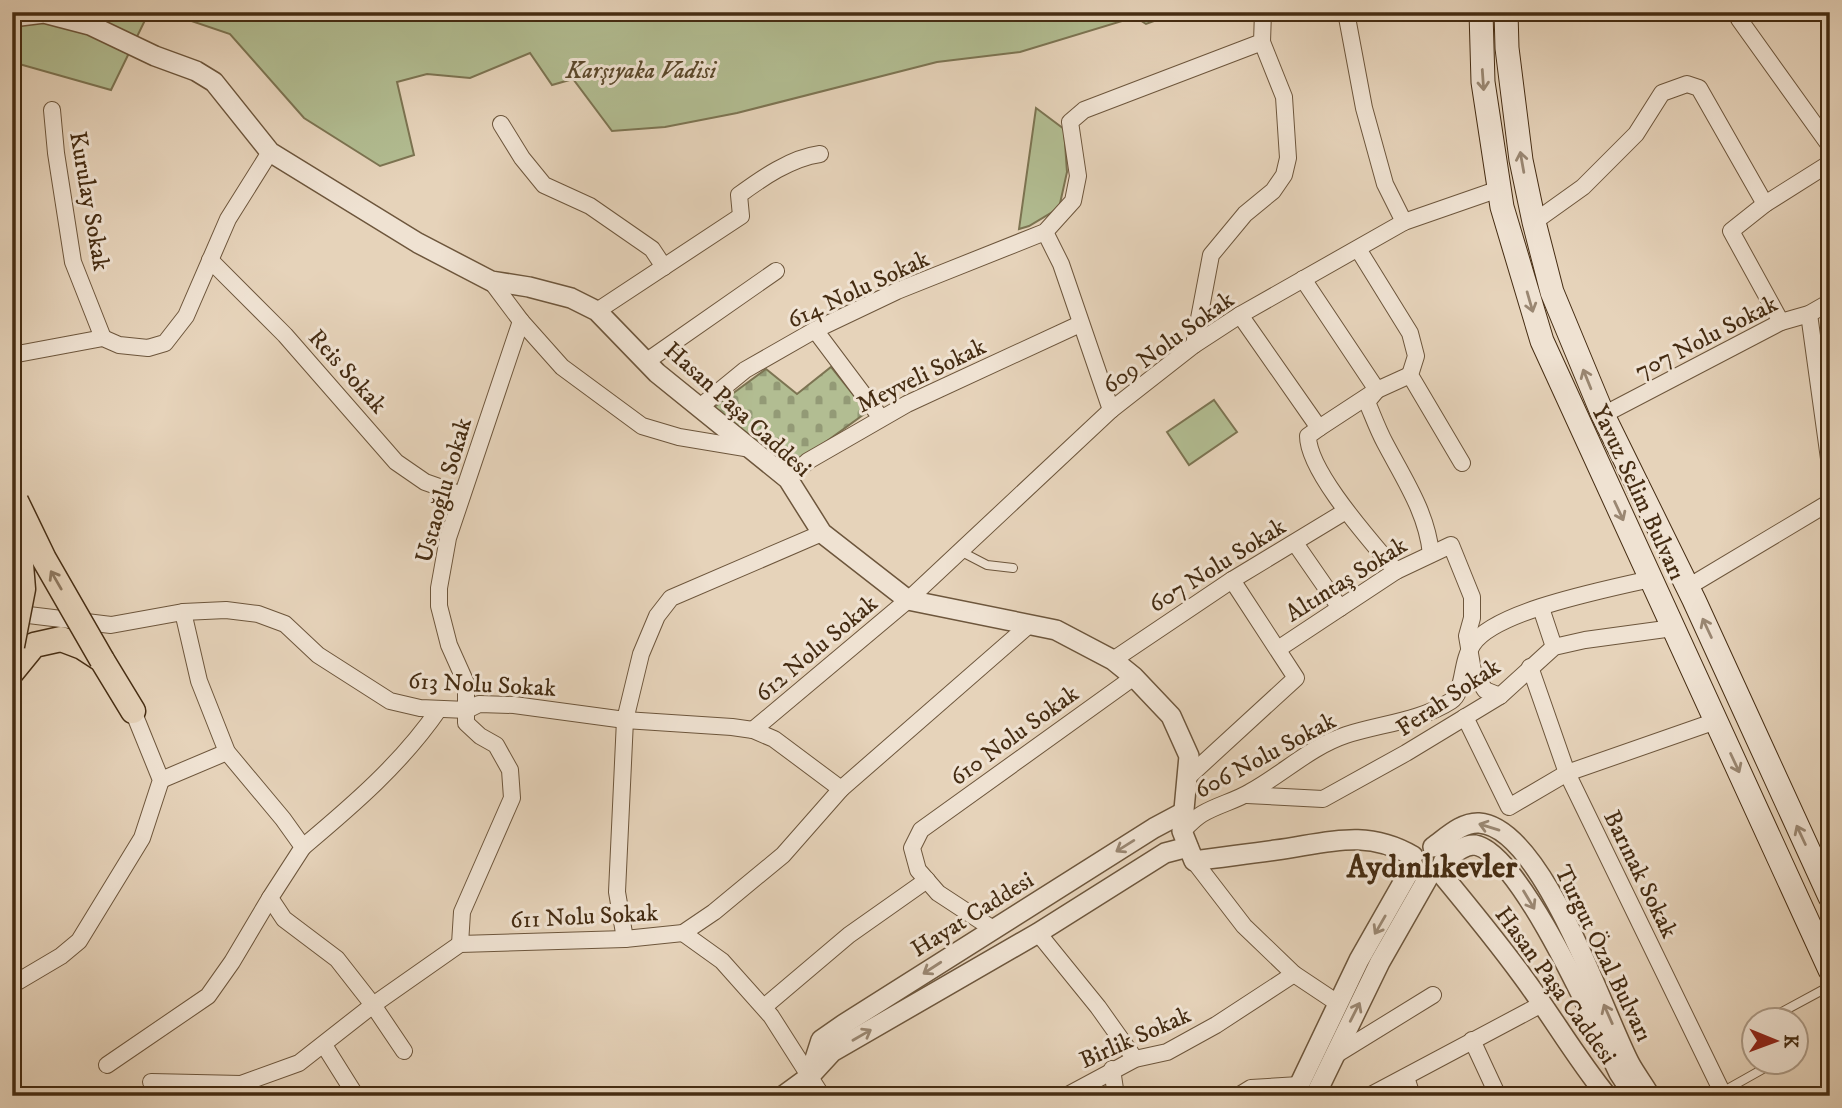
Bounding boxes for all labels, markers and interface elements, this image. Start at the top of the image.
park label: Karşıyaka Vadisi [565,56,718,86]
one-way arrow [1477,69,1490,91]
street label: Kurulay Sokak [62,129,116,273]
one-way arrow [1515,151,1528,174]
street label: 614 Nolu Sokak [783,244,934,336]
street label: 609 Nolu Sokak [1097,285,1240,401]
street label: 707 Nolu Sokak [1630,289,1783,387]
one-way arrow [1525,291,1538,313]
street label: Reis Sokak [302,323,393,420]
street label: Meyveli Sokak [852,332,991,420]
street label: Hasan Paşa Caddesi [657,336,817,484]
one-way arrow [1580,368,1593,390]
street label: Yavuz Selim Bulvarı [1584,400,1692,585]
street label: Ustaoğlu Sokak [409,414,479,566]
one-way arrow [1613,500,1626,522]
street label: 607 Nolu Sokak [1143,512,1292,620]
street label: Altıntaş Sokak [1280,531,1413,629]
one-way arrow [49,570,62,591]
street label: 612 Nolu Sokak [749,589,884,709]
one-way arrow [1700,618,1713,639]
street label: Ferah Sokak [1391,652,1506,744]
street label: 613 Nolu Sokak [407,666,557,704]
street label: 610 Nolu Sokak [944,679,1085,793]
street label: 606 Nolu Sokak [1190,706,1341,806]
one-way arrow [1729,751,1742,773]
street label: Barınak Sokak [1596,806,1684,943]
one-way arrow [1478,820,1500,832]
one-way arrow [1794,825,1807,846]
one-way arrow [1115,840,1135,854]
district label: Aydınlıkevler [1346,848,1518,888]
street label: Turgut Özal Bulvarı [1547,860,1659,1047]
street label: Hayat Caddesi [906,865,1039,964]
one-way arrow [1523,890,1537,910]
street label: 611 Nolu Sokak [509,898,659,936]
street label: Hasan Paşa Caddesi [1488,901,1623,1070]
one-way arrow [1372,914,1386,934]
one-way arrow [923,961,943,975]
street label: Birlik Sokak [1075,1000,1196,1076]
one-way arrow [1349,1002,1363,1023]
one-way arrow [1601,1004,1614,1025]
north arrow [1741,1006,1811,1076]
one-way arrow [851,1028,871,1042]
text: K [1779,1034,1802,1049]

